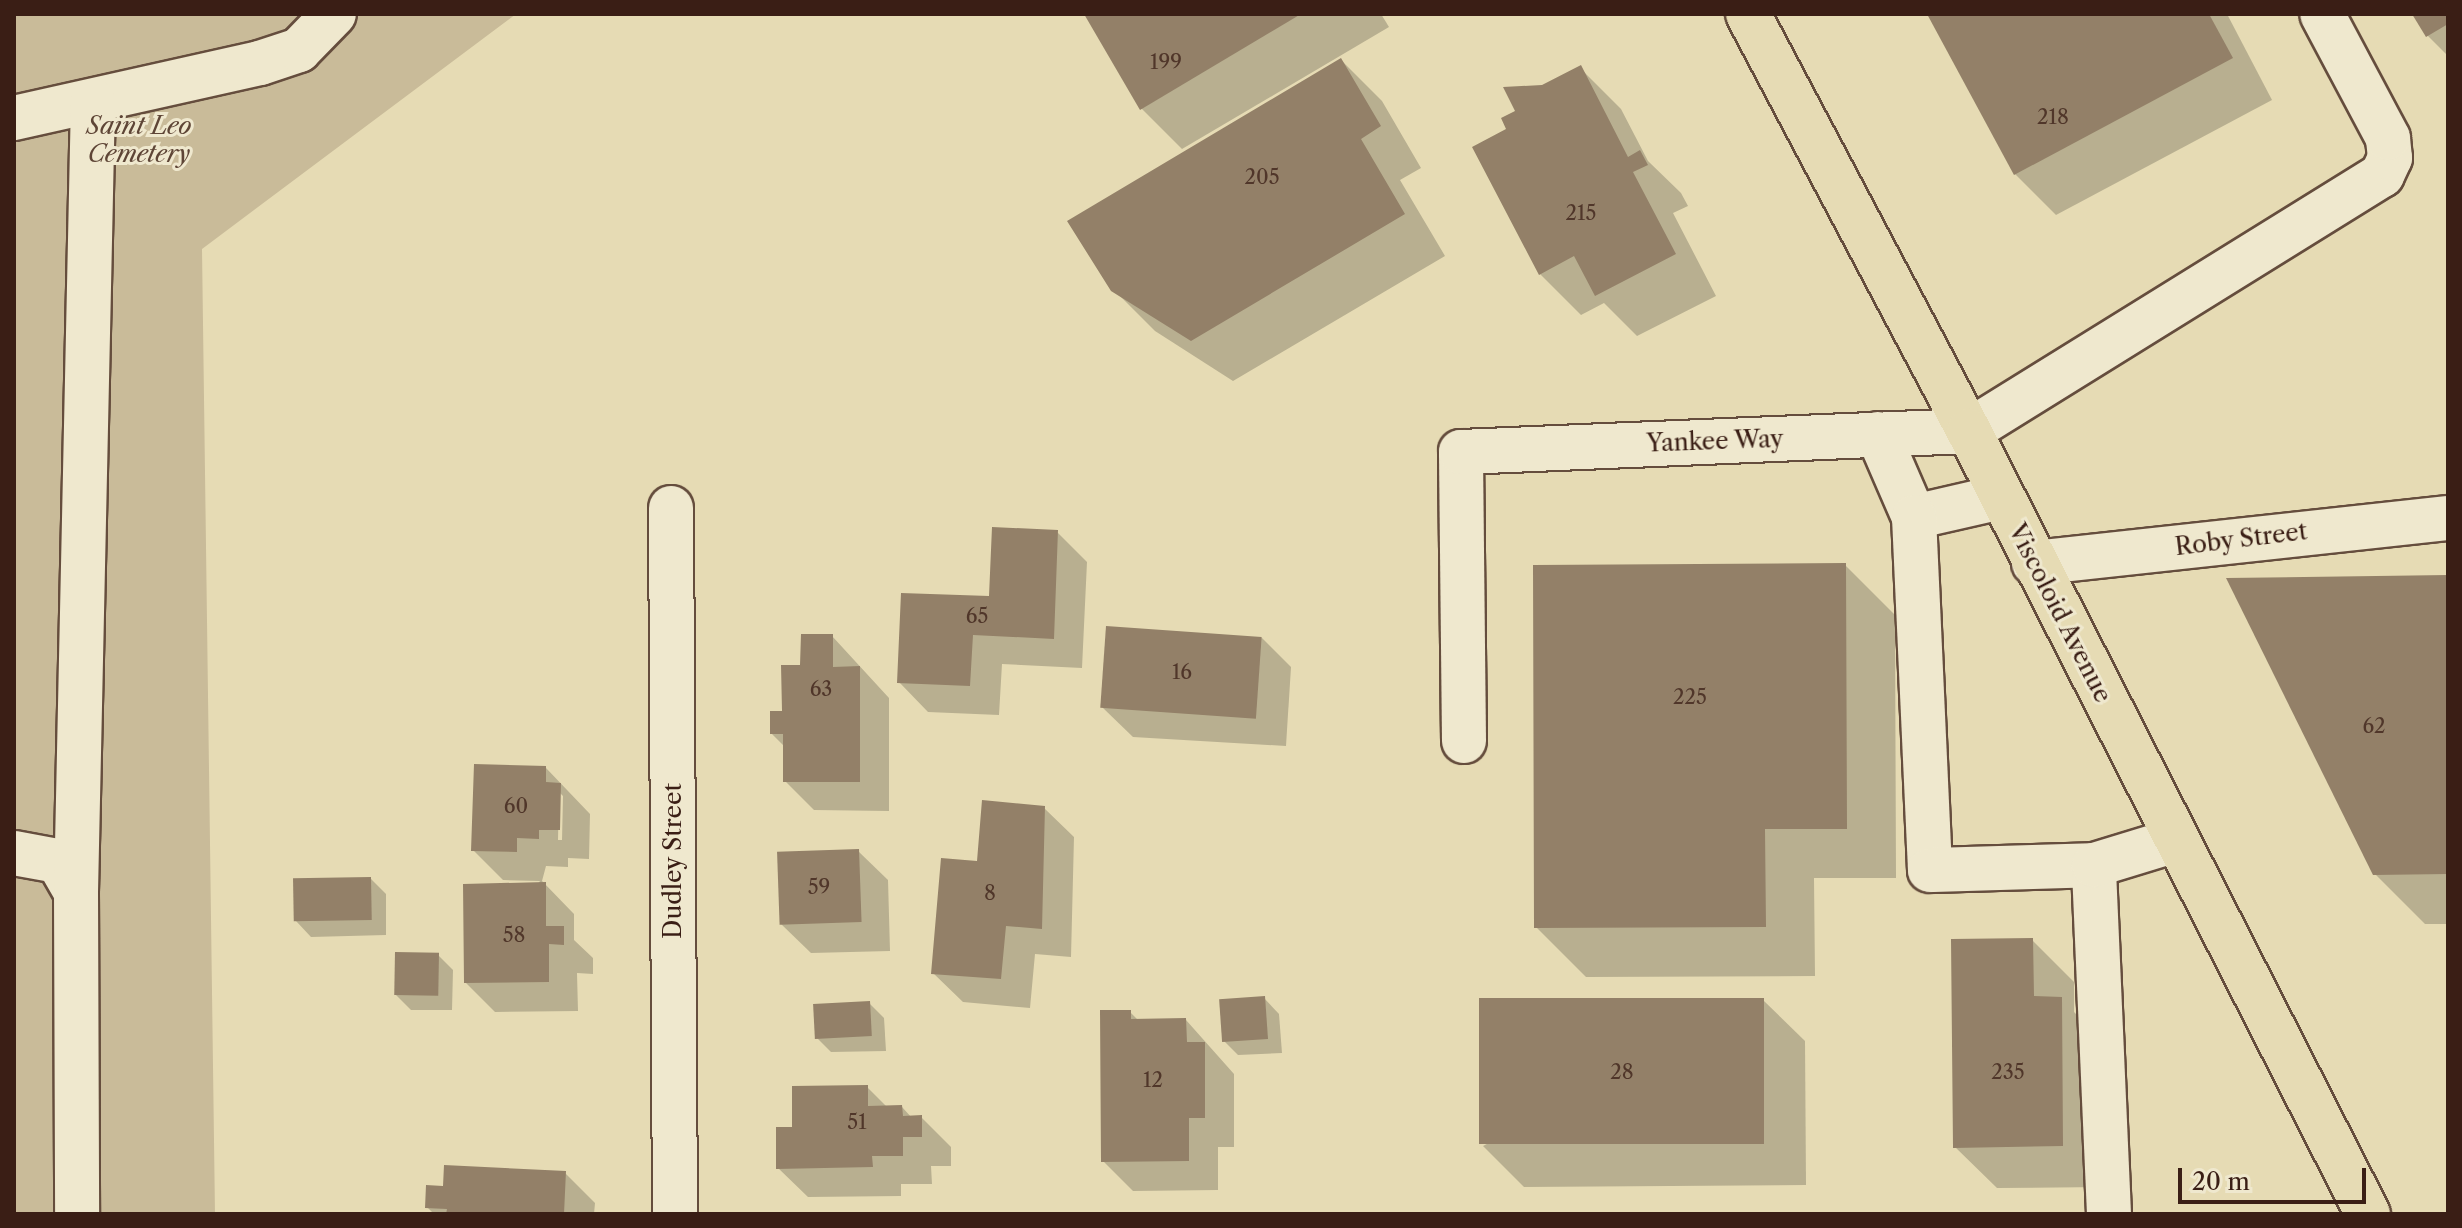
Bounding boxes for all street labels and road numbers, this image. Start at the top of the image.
street label: Yankee Way [1645,424,1785,458]
street label: Roby Street [2173,517,2309,561]
street label: Viscoloid Avenue [2002,518,2118,708]
street label: Dudley Street [659,783,687,939]

